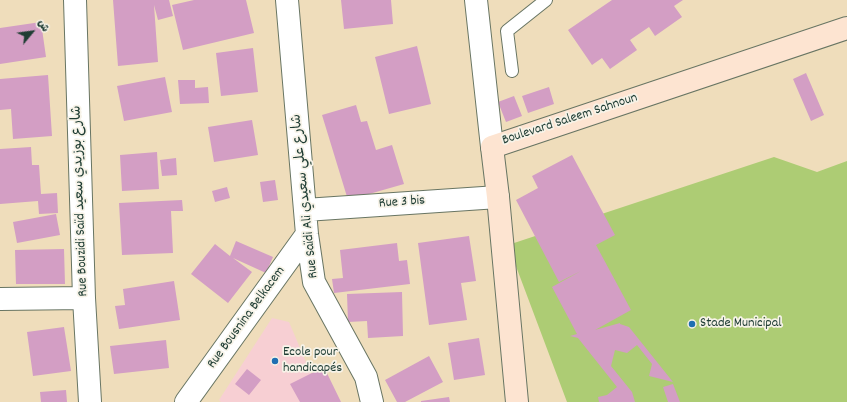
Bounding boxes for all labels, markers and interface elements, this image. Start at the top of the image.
north arrow [12,12,52,52]
text: ش [33,17,52,35]
street label: Boulevard Saleem Sahnoun [500,90,640,150]
street label: Rue Bouzidi Saïd شارع بوزيدي سعيد [69,105,93,297]
street label: Rue Saïdi Ali شارع علي سعيدي [289,113,323,279]
street label: Rue 3 bis [378,193,426,213]
street label: Rue Bousnina Belkacem [204,264,290,372]
place label: Stade Municipal [700,316,782,332]
marker: Stade Municipal [687,319,697,329]
place label: Ecole pour handicapés [283,345,342,378]
marker: Ecole pour handicapés [270,356,280,366]

